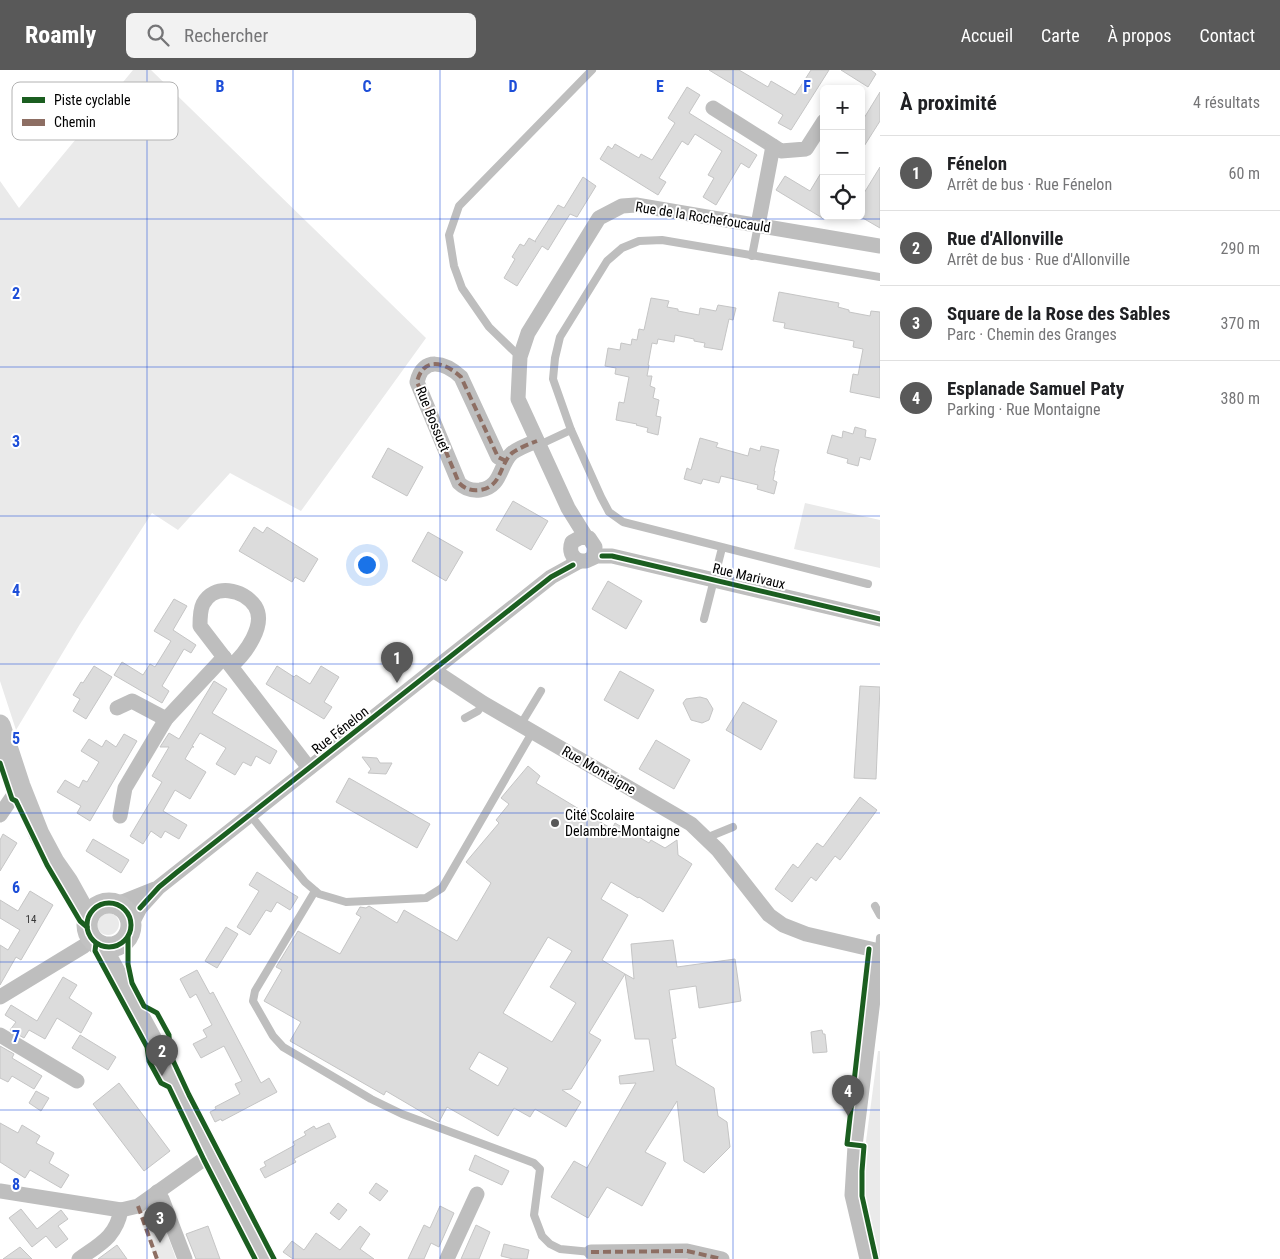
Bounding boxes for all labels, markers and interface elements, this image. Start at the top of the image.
search box [126,13,476,58]
text: Roamly [25,21,96,49]
icon: search [144,21,172,49]
text: Rechercher [184,24,268,47]
text: Accueil [961,25,1013,46]
text: Carte [1041,25,1080,46]
text: À propos [1108,25,1171,46]
text: Contact [1199,25,1255,46]
text: B [216,77,225,96]
text: C [362,77,372,96]
text: D [508,77,518,96]
text: E [656,77,664,96]
text: F [803,77,811,96]
legend [12,82,178,140]
map controls [820,85,865,220]
button: + [820,85,865,130]
text: À proximité [900,91,997,115]
text: Piste cyclable [54,92,131,108]
text: 4 résultats [1193,93,1260,112]
text: Chemin [54,114,96,130]
button: − [820,130,865,175]
text: Fénelon [947,152,1007,175]
text: 1 [912,164,920,183]
text: 60 m [1228,164,1260,183]
button: locate [820,175,865,220]
text: Arrêt de bus · Rue Fénelon [947,175,1112,194]
street label: Rue de la Rochefoucauld [634,198,772,236]
text: Rue d'Allonville [947,227,1063,250]
text: 2 [912,239,920,258]
text: 290 m [1221,239,1260,258]
text: Arrêt de bus · Rue d'Allonville [947,250,1130,269]
text: 2 [12,284,20,303]
text: Square de la Rose des Sables [947,302,1170,325]
text: 3 [912,314,920,333]
text: 370 m [1221,314,1260,333]
text: Parc · Chemin des Granges [947,325,1117,344]
text: Esplanade Samuel Paty [947,377,1124,400]
street label: Rue Bossuet [413,384,453,454]
text: 4 [912,389,920,408]
text: 380 m [1221,389,1260,408]
text: Parking · Rue Montaigne [947,400,1101,419]
text: 3 [12,432,20,451]
your location [354,552,380,578]
street label: Rue Marivaux [711,560,787,592]
text: 4 [12,581,20,600]
pin: 1 [381,642,413,683]
street label: Rue Fénelon [308,703,372,757]
text: 5 [12,729,20,748]
street label: Rue Montaigne [559,742,639,798]
place label: Cité Scolaire Delambre-Montaigne [565,807,680,839]
marker: Cité Scolaire Delambre-Montaigne [549,817,561,829]
text: 6 [12,878,20,897]
house number: 14 [26,913,37,926]
text: 7 [12,1027,20,1046]
pin: 2 [146,1035,178,1076]
pin: 4 [832,1075,864,1116]
text: 8 [12,1175,20,1194]
pin: 3 [144,1202,176,1243]

